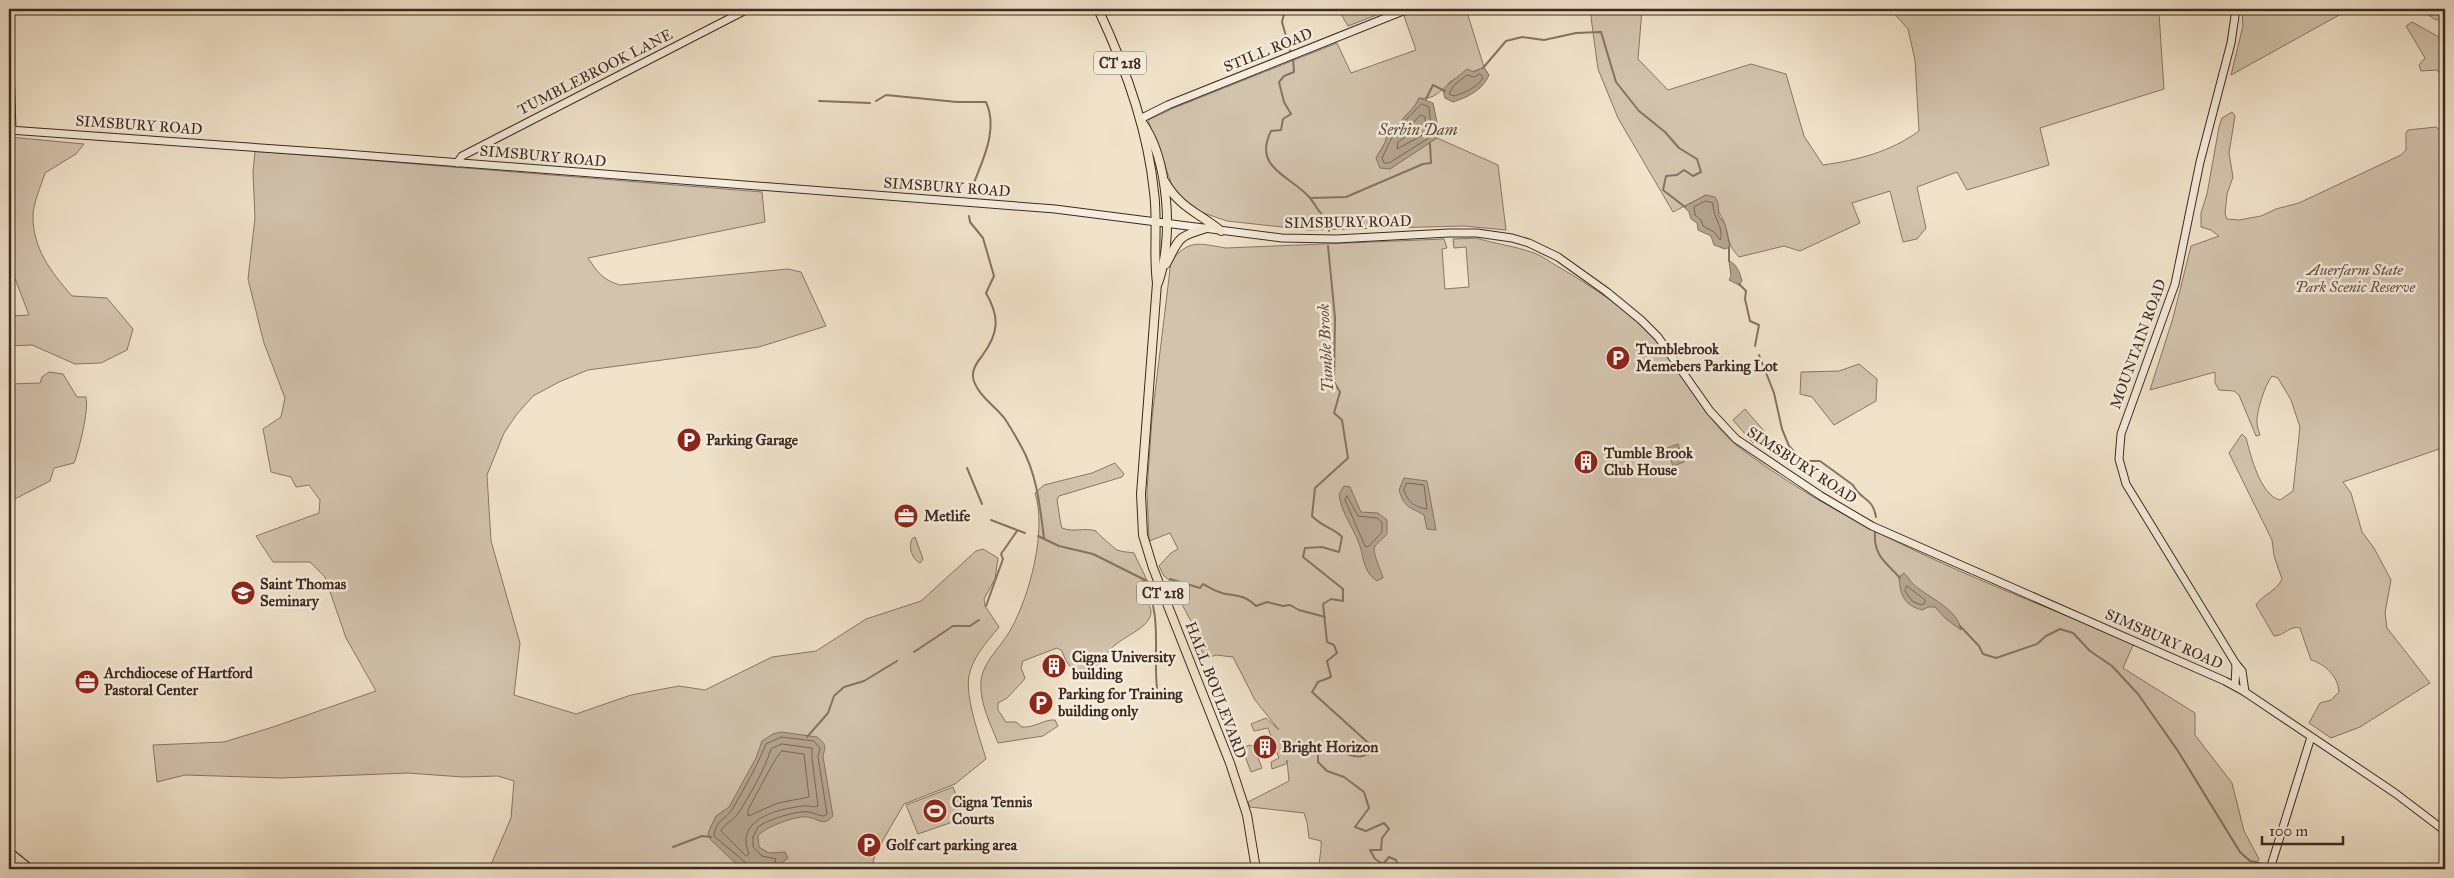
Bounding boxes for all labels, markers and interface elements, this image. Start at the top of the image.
street label: STILL ROAD [1221,24,1315,76]
street label: TUMBLEBROOK LANE [515,25,675,119]
road number: CT 218 [1094,52,1146,74]
street label: SIMSBURY ROAD [75,112,203,138]
water label: Serbin Dam [1377,120,1458,139]
street label: SIMSBURY ROAD [479,141,607,171]
street label: SIMSBURY ROAD [883,174,1011,200]
street label: SIMSBURY ROAD [1284,212,1412,232]
park label: Auerfarm State Park Scenic Reserve [2295,261,2415,296]
street label: MOUNTAIN ROAD [2106,276,2170,411]
water label: Tumble Brook [1314,303,1337,393]
place label: Tumblebrook Memebers Parking Lot [1635,340,1779,376]
parking icon: Tumblebrook Memebers Parking Lot [1605,345,1631,371]
street label: SIMSBURY ROAD [1744,423,1860,507]
parking icon: Parking Garage [676,427,702,453]
place label: Parking Garage [706,431,799,450]
place label: Tumble Brook Club House [1603,444,1694,479]
building icon: Tumble Brook Club House [1573,449,1599,475]
office icon: Metlife [893,503,919,529]
place label: Metlife [924,507,971,525]
place label: Saint Thomas Seminary [260,575,347,611]
school or university icon: Saint Thomas Seminary [230,580,256,606]
road number: CT 218 [1137,582,1189,604]
street label: SIMSBURY ROAD [2102,605,2226,673]
street label: HALL BOULEVARD [1182,619,1250,761]
place label: Cigna University building [1071,648,1176,684]
building icon: Cigna University building [1041,653,1067,679]
place label: Archdiocese of Hartford Pastoral Center [103,664,253,699]
office icon: Archdiocese of Hartford Pastoral Center [74,669,100,695]
place label: Parking for Training building only [1057,685,1183,721]
parking icon: Parking for Training building only [1028,690,1054,716]
building icon: Bright Horizon [1252,734,1278,760]
place label: Bright Horizon [1282,738,1379,757]
place label: Cigna Tennis Courts [952,793,1033,828]
sports icon: Cigna Tennis Courts [922,798,948,824]
scale bar [2262,813,2343,845]
text: 100 m [2269,822,2309,840]
parking icon: Golf cart parking area [856,832,882,858]
place label: Golf cart parking area [886,836,1018,855]

